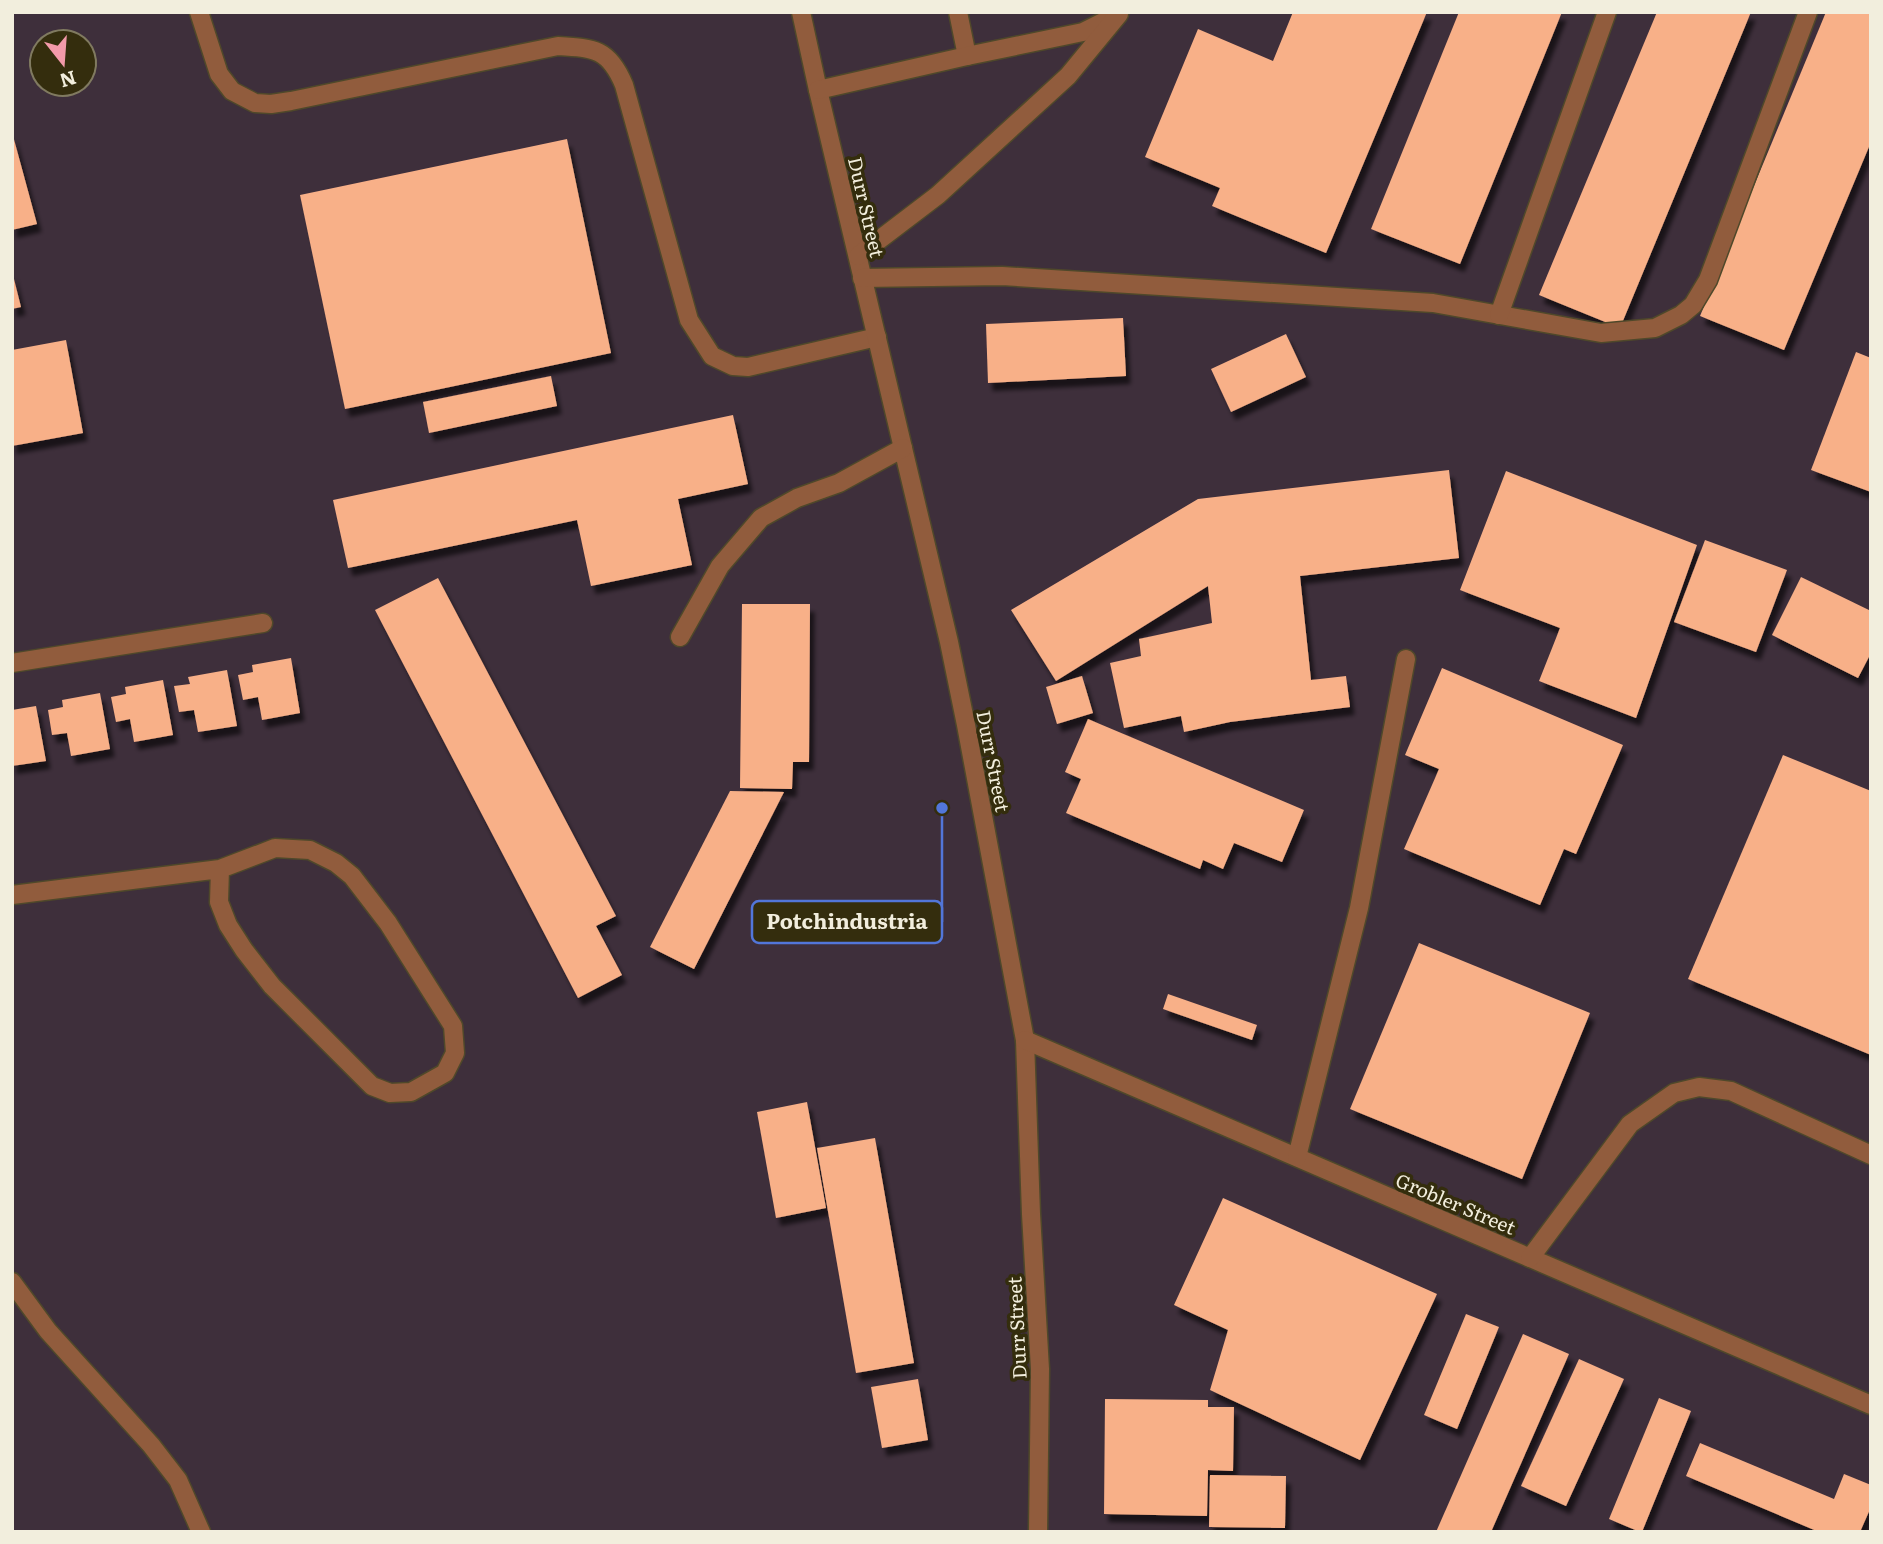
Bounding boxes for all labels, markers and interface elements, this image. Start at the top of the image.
north arrow [28,28,98,98]
text: N [56,64,80,96]
street label: Durr Street [842,154,892,261]
street label: Durr Street [970,708,1018,814]
callout: Potchindustria [752,901,942,943]
text: Potchindustria [766,904,929,935]
street label: Grobler Street [1392,1165,1521,1241]
street label: Durr Street [999,1276,1033,1380]

